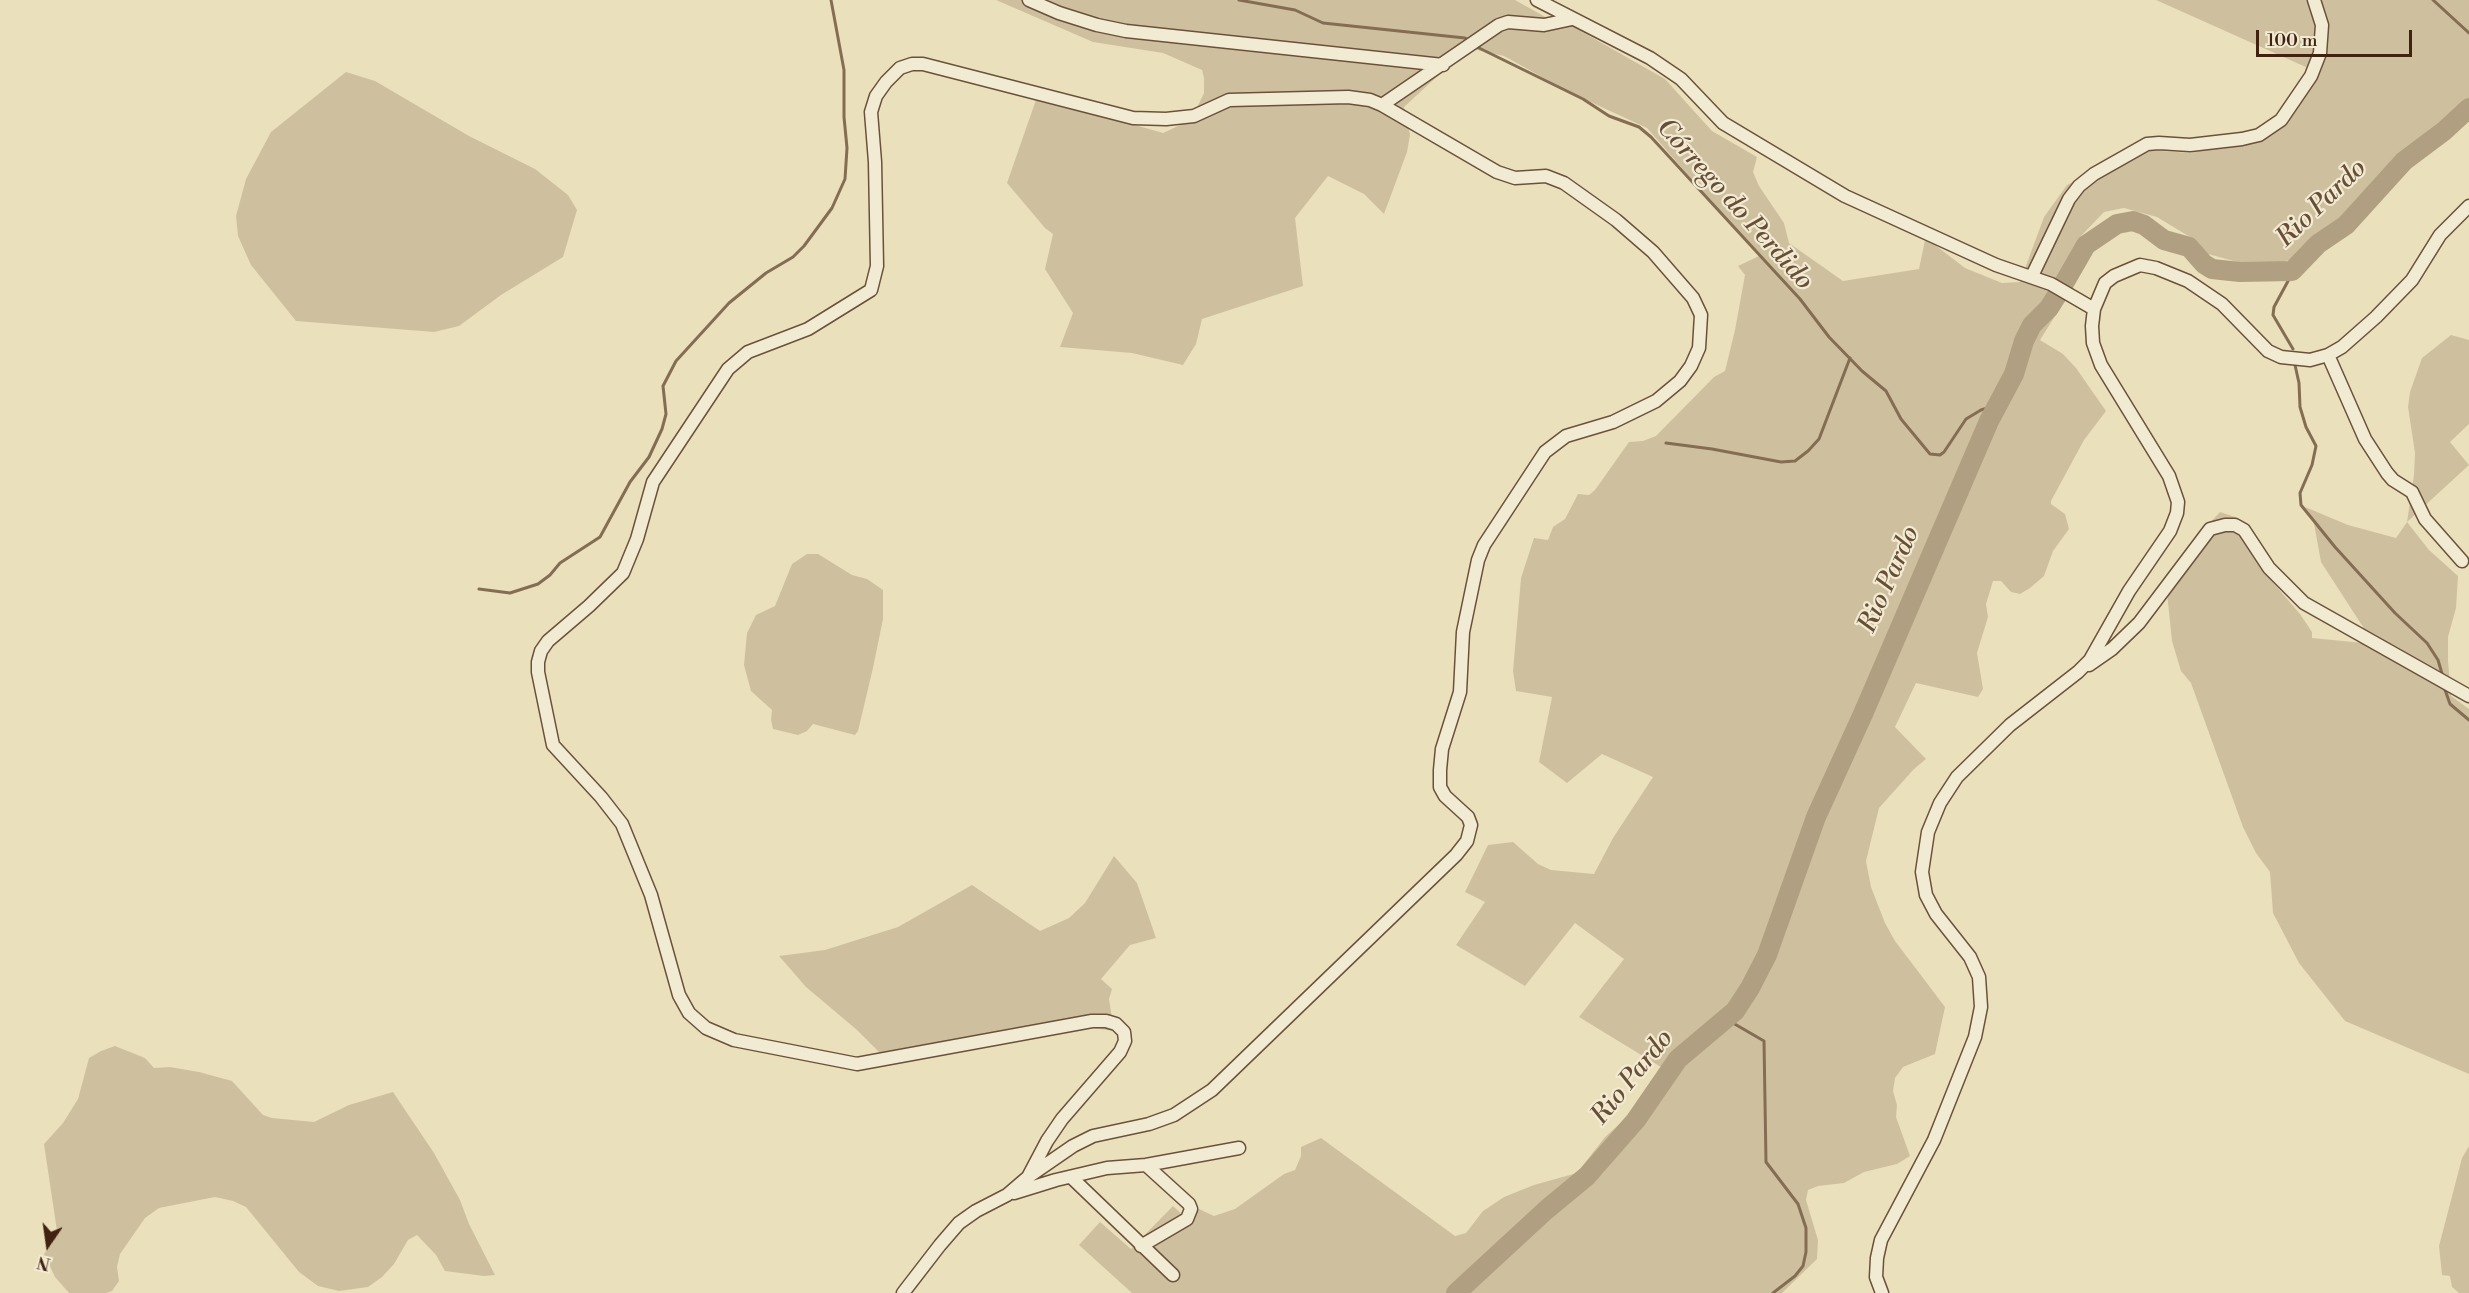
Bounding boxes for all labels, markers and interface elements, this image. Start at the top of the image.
scale bar [2259,18,2415,56]
text: 100 m [2267,29,2318,52]
water label: Córrego do Perdido [1649,113,1819,297]
water label: Rio Pardo [2271,154,2373,254]
water label: Rio Pardo [1853,522,1927,638]
water label: Rio Pardo [1585,1024,1681,1132]
north arrow [18,1215,78,1275]
text: N [36,1251,52,1274]

